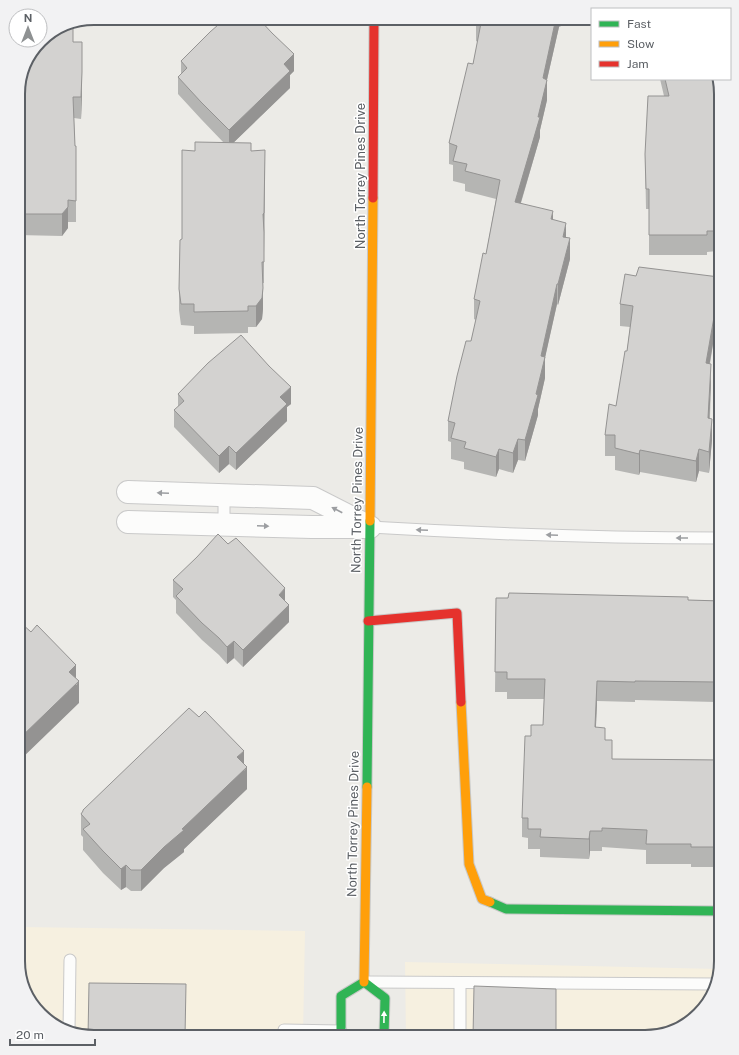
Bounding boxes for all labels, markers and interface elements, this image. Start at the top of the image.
north arrow [8,8,48,48]
legend [591,8,731,80]
text: N [24,12,32,24]
text: Fast [627,17,652,31]
text: Slow [627,37,655,51]
text: Jam [627,57,649,71]
street label: North Torrey Pines Drive [353,103,368,249]
street label: North Torrey Pines Drive [348,427,366,573]
one-way arrow [156,490,169,496]
one-way arrow [331,507,343,513]
one-way arrow [257,523,270,529]
one-way arrow [416,527,428,534]
one-way arrow [545,532,558,538]
one-way arrow [675,535,688,541]
street label: North Torrey Pines Drive [344,751,362,897]
one-way arrow [381,1010,387,1023]
scale bar [10,1021,95,1047]
text: 20 m [16,1028,44,1042]

